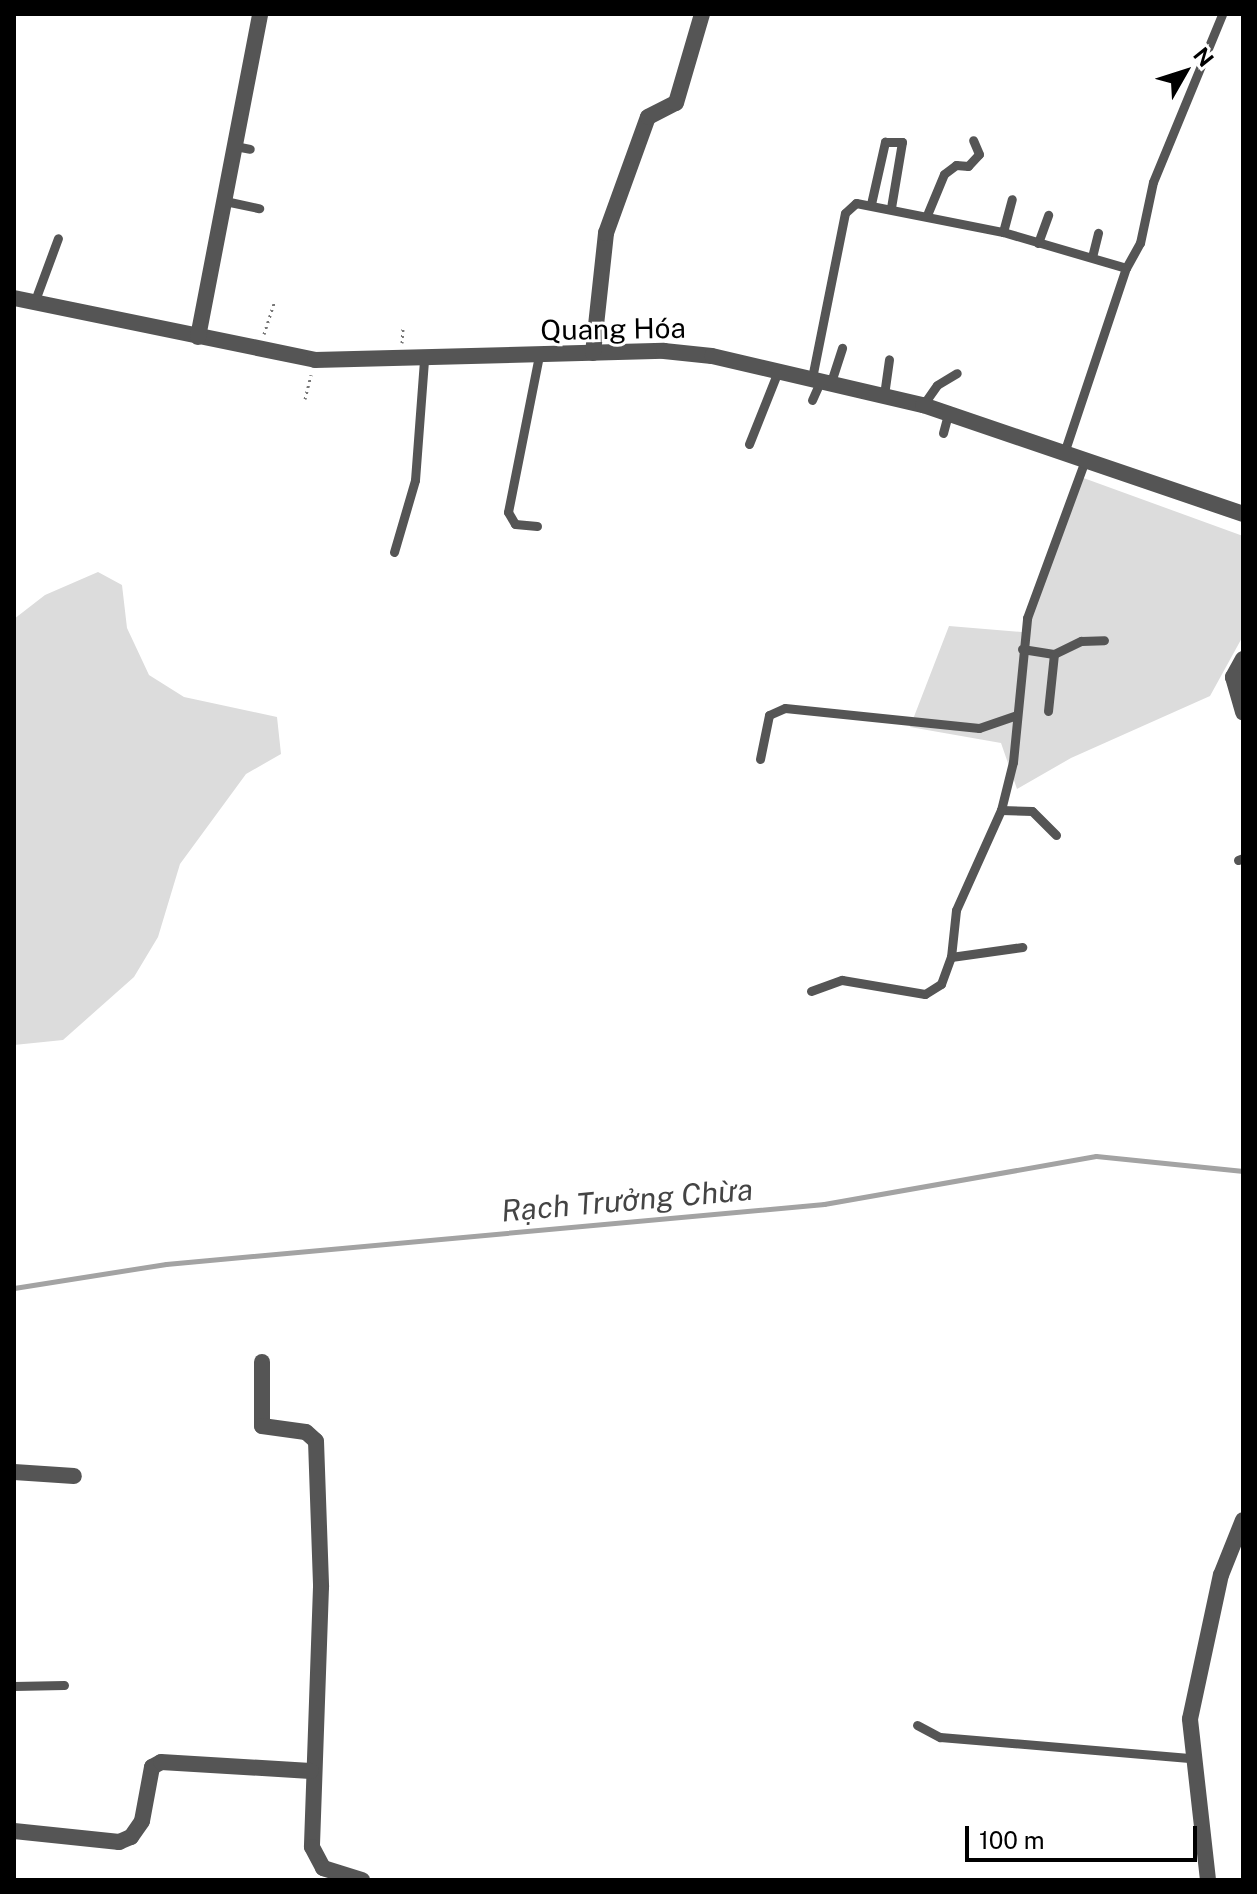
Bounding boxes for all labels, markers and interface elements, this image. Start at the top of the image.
north arrow [1145,32,1225,112]
text: N [1188,42,1219,72]
street label: Quang Hóa [540,311,686,347]
water label: Rạch Trưởng Chừa [500,1171,754,1229]
scale bar [969,1810,1201,1860]
text: 100 m [979,1826,1045,1854]

